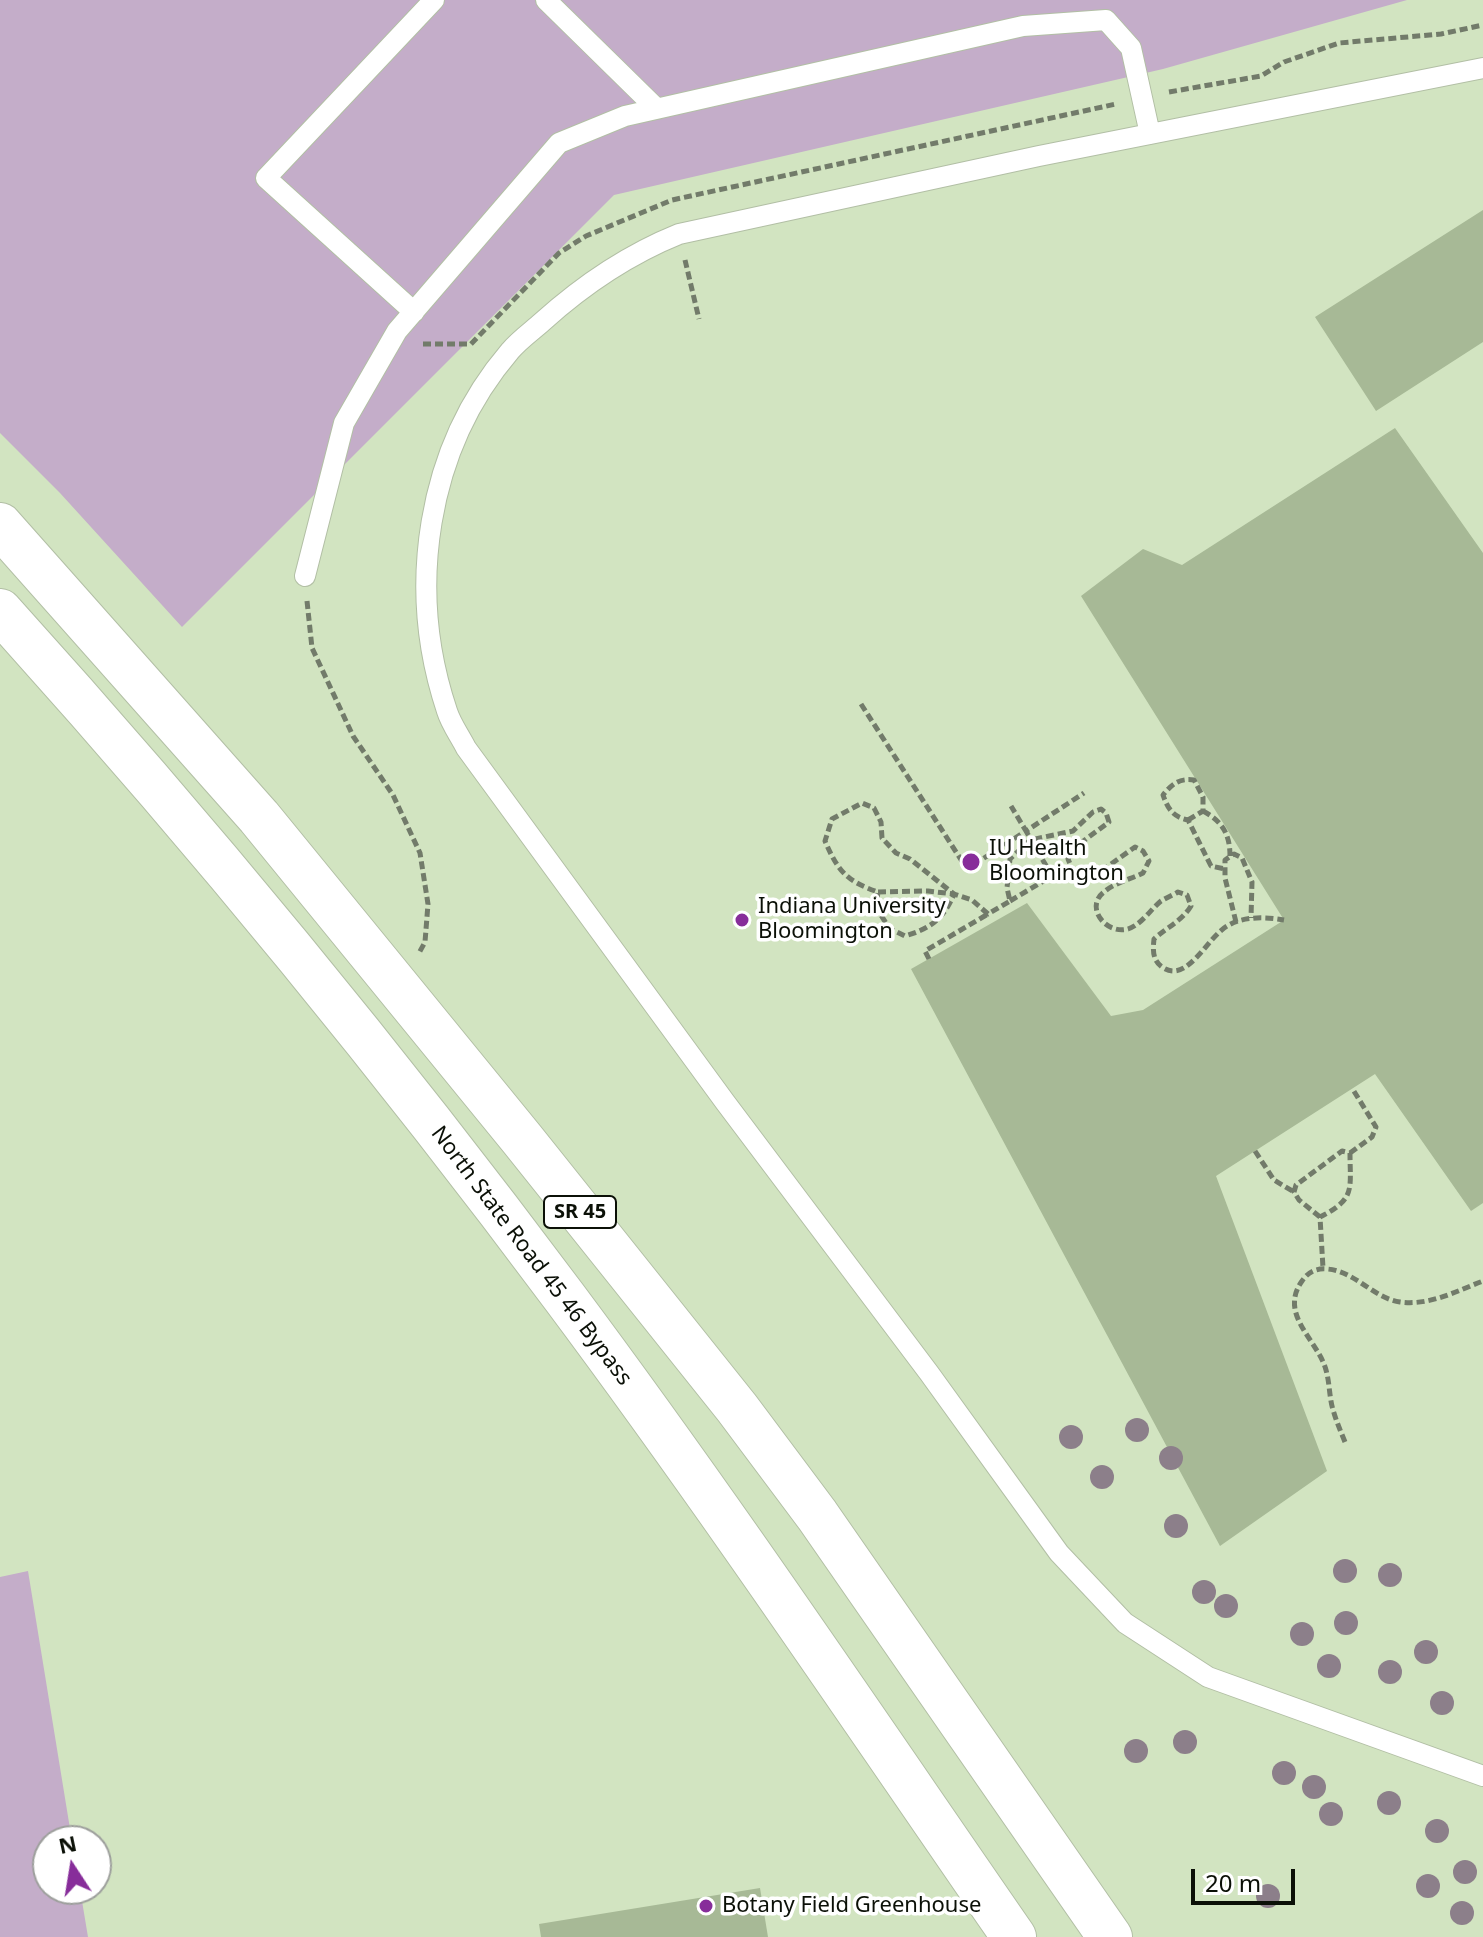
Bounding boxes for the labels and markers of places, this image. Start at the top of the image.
place label: IU Health Bloomington [989,836,1124,888]
marker: IU Health Bloomington [960,851,982,873]
place label: Indiana University Bloomington [758,894,946,946]
marker: Indiana University Bloomington [733,911,751,929]
place label: Botany Field Greenhouse [722,1893,981,1919]
marker: Botany Field Greenhouse [697,1897,715,1915]

